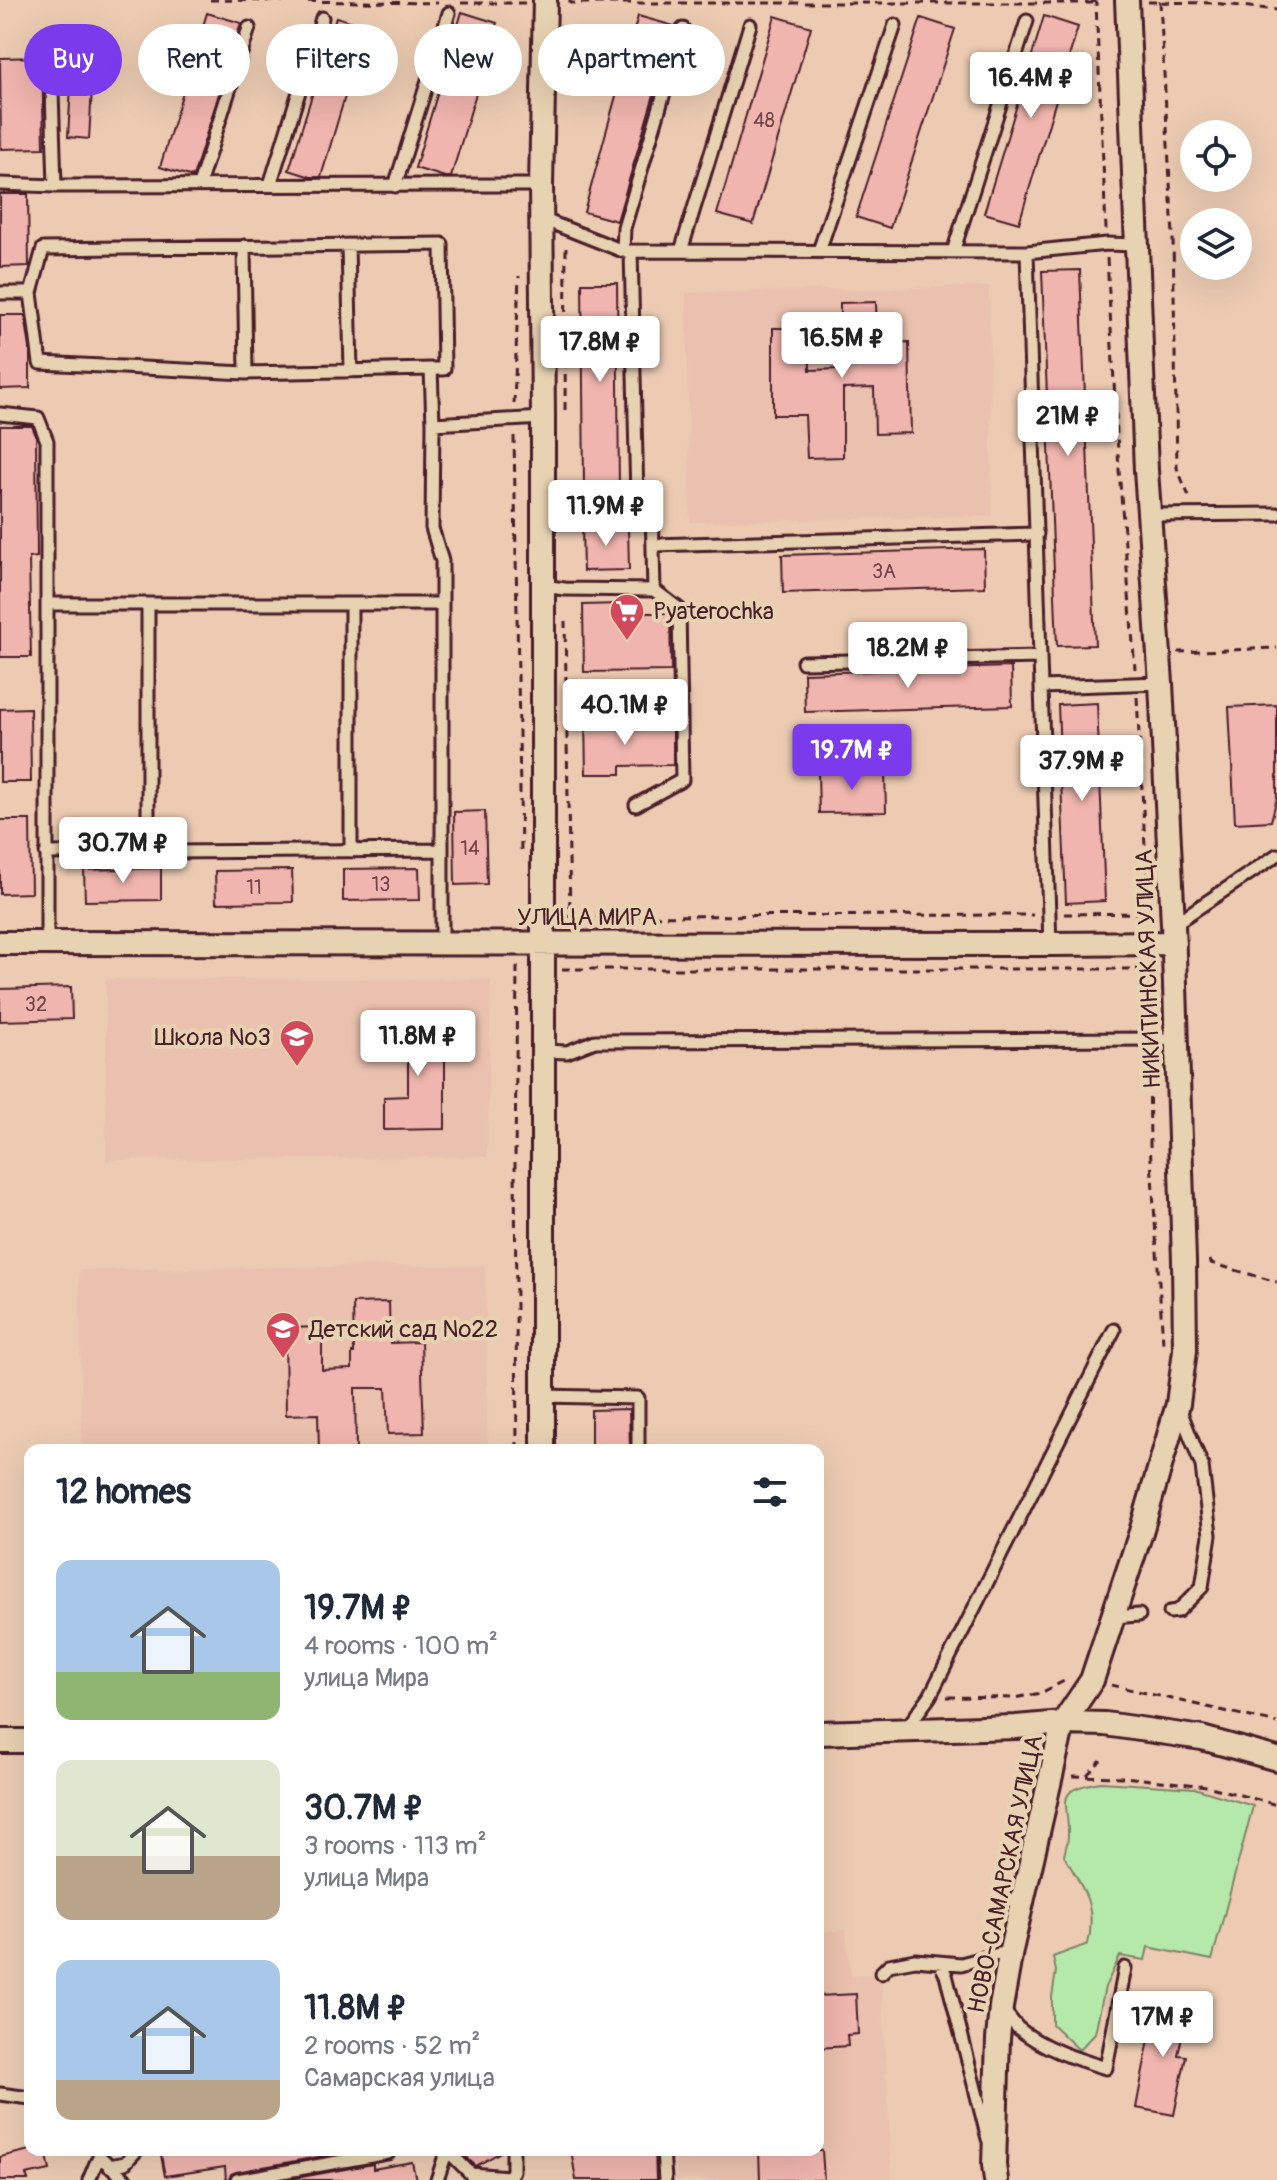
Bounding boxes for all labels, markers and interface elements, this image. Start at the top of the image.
chip: Buy [24,24,122,96]
chip: Rent [138,24,250,96]
chip: Filters [266,24,398,96]
chip: New [414,24,522,96]
chip: Apartment [538,24,725,96]
pin: 16.4M ₽ [957,52,1105,120]
text: 16.4M ₽ [988,62,1074,94]
house number: 48 [753,108,775,133]
map controls [1180,120,1252,280]
button: locate [1180,120,1252,192]
button: layers [1180,208,1252,280]
pin: 16.5M ₽ [768,312,916,380]
pin: 17.8M ₽ [526,316,674,384]
text: 16.5M ₽ [799,322,885,354]
text: 17.8M ₽ [559,326,641,358]
pin: 21M ₽ [1012,390,1124,458]
text: 21M ₽ [1036,400,1100,432]
pin: 11.9M ₽ [532,480,680,548]
text: 11.9M ₽ [566,490,646,522]
house number: 3А [872,559,896,584]
supermarket icon: Pyaterochka [608,592,646,642]
place label: Pyaterochka [653,597,774,626]
pin: 18.2M ₽ [834,622,982,690]
text: 18.2M ₽ [866,632,950,664]
pin: 40.1M ₽ [551,679,699,747]
text: 40.1M ₽ [581,689,669,721]
pin: 19.7M ₽ [778,724,926,792]
text: 19.7M ₽ [811,734,893,766]
pin: 37.9M ₽ [1008,735,1156,803]
text: 37.9M ₽ [1038,745,1126,777]
pin: 30.7M ₽ [49,817,197,885]
text: 30.7M ₽ [77,827,169,859]
house number: 14 [460,836,480,861]
street label: НИКИТИНСКАЯ УЛИЦА [1130,849,1167,1089]
house number: 13 [372,872,390,897]
house number: 11 [246,875,262,900]
street label: УЛИЦА МИРА [517,903,657,932]
house number: 32 [25,992,47,1017]
pin: 11.8M ₽ [344,1010,492,1078]
school or university icon: Школа №3 [278,1018,316,1068]
text: 11.8M ₽ [378,1020,458,1052]
place label: Школа №3 [155,1023,271,1052]
school or university icon: Детский сад №22 [264,1310,302,1360]
place label: Детский сад №22 [308,1315,498,1344]
icon: filters [748,1470,792,1514]
text: 12 homes [56,1471,191,1514]
text: 19.7M ₽ [304,1587,413,1630]
icon: home [120,1592,216,1688]
text: 4 rooms · 100 m² [304,1630,498,1662]
text: улица Мира [304,1662,429,1694]
street label: НОВО-САМАРСКАЯ УЛИЦА [962,1732,1049,2016]
text: 30.7M ₽ [304,1787,424,1830]
icon: home [120,1792,216,1888]
text: 3 rooms · 113 m² [304,1830,487,1862]
text: улица Мира [304,1862,429,1894]
text: 11.8M ₽ [304,1987,407,2030]
pin: 17M ₽ [1107,1991,1219,2059]
icon: home [120,1992,216,2088]
text: 17M ₽ [1131,2001,1195,2033]
text: 2 rooms · 52 m² [304,2030,480,2062]
text: Самарская улица [304,2062,495,2094]

